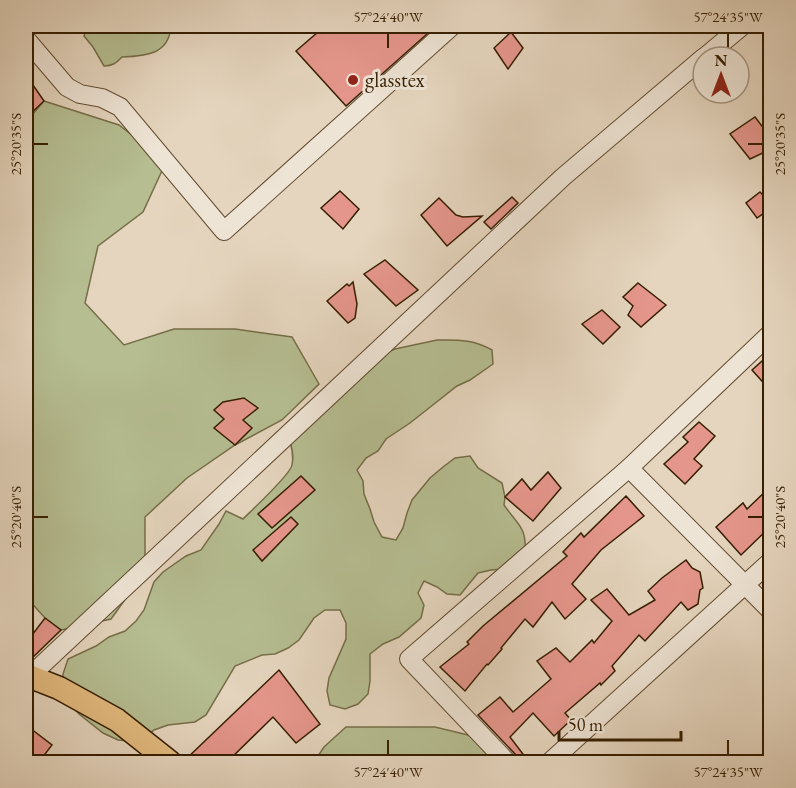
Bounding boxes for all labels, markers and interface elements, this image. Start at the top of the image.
text: 57°24'40"W [353,7,423,26]
text: 57°24'35"W [693,7,763,26]
north arrow [691,45,751,105]
text: N [715,50,728,71]
place label: glasstex [365,66,425,93]
marker: glasstex [346,73,360,87]
text: 25°20'35"S [6,113,25,175]
text: 25°20'35"S [770,113,789,175]
text: 25°20'40"S [6,486,25,548]
text: 25°20'40"S [770,486,789,548]
scale bar [559,704,680,742]
text: 50 m [568,713,603,736]
text: 57°24'40"W [353,762,423,781]
text: 57°24'35"W [693,762,763,781]

